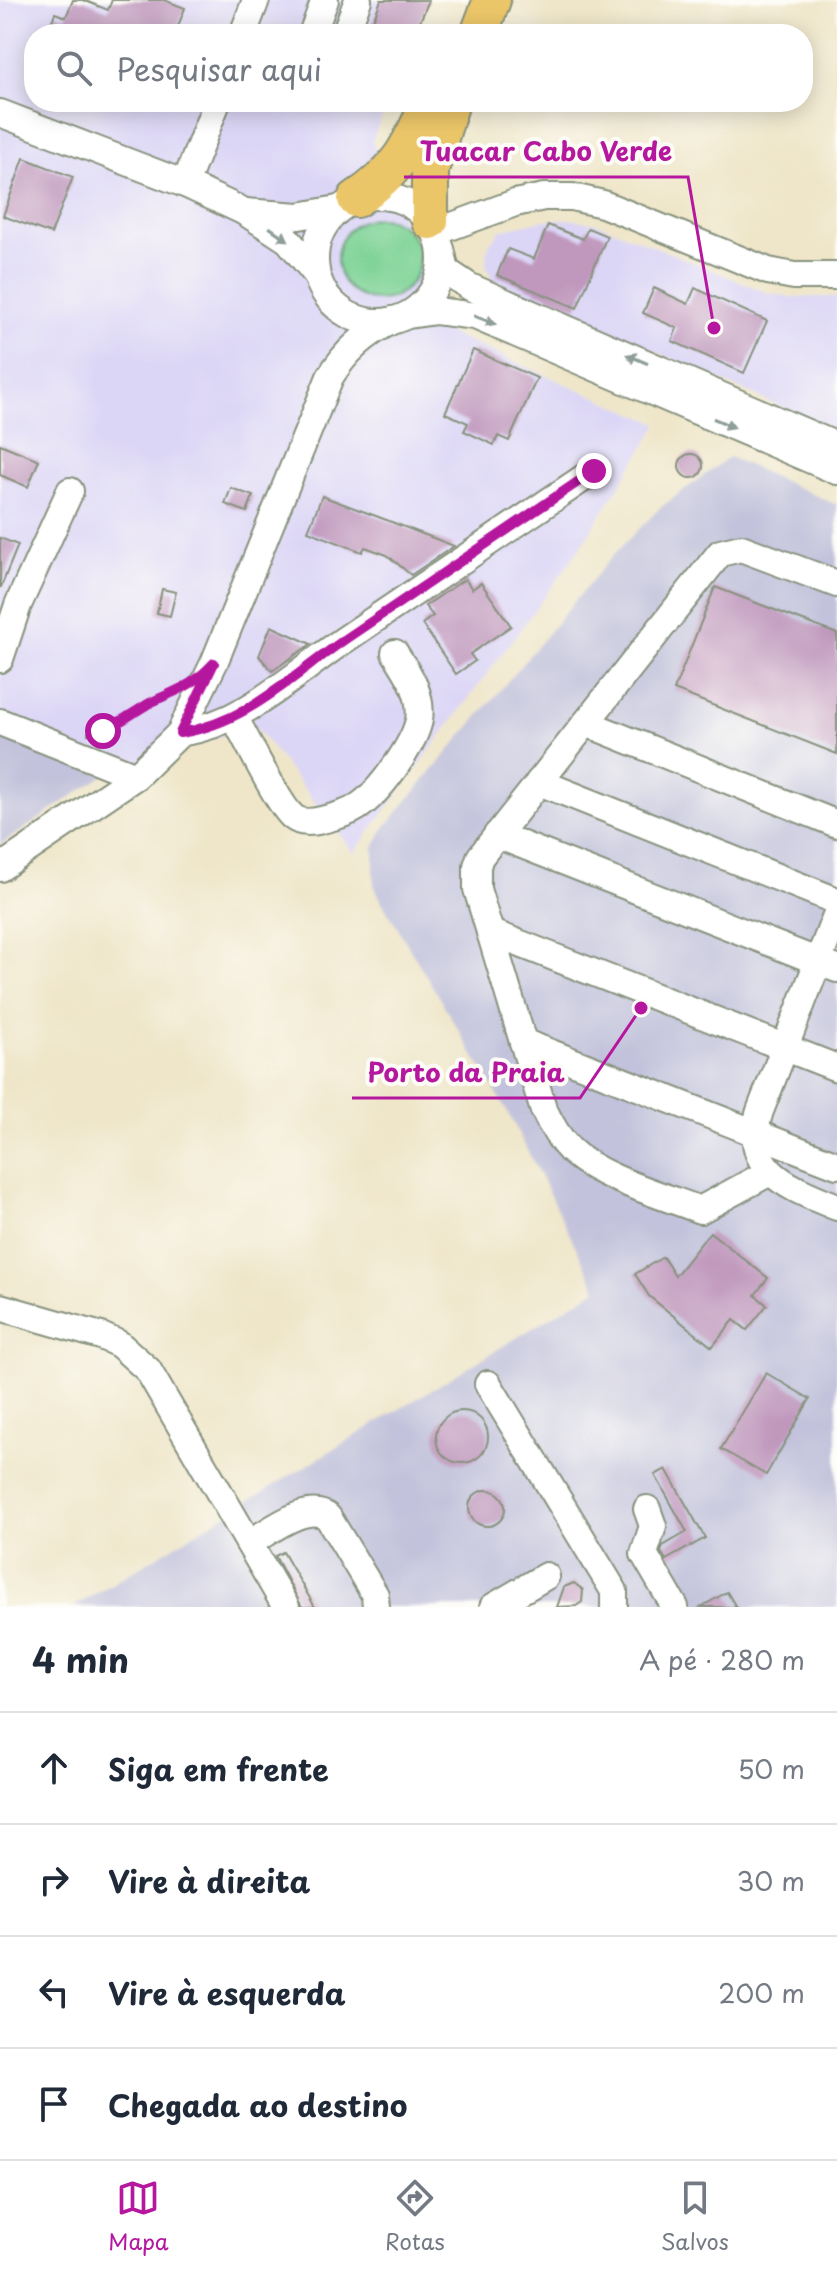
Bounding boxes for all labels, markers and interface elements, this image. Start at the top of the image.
search box [24,24,813,112]
icon: search [52,46,96,90]
text: Pesquisar aqui [116,46,322,91]
callout: Tuacar Cabo Verde [404,127,688,177]
text: Tuacar Cabo Verde [420,131,672,170]
one-way arrow [268,227,289,242]
one-way arrow [473,314,497,327]
one-way arrow [625,353,649,366]
one-way arrow [712,416,736,429]
route end [576,453,612,489]
route start [85,713,121,749]
callout: Porto da Praia [352,1048,580,1098]
text: Porto da Praia [367,1052,565,1091]
text: 4 min [32,1633,129,1685]
text: A pé · 280 m [639,1640,805,1679]
icon: ahead [32,1746,76,1790]
text: Siga em frente [108,1746,329,1791]
text: 50 m [738,1749,805,1788]
icon: right [32,1858,76,1902]
text: Vire à direita [108,1858,310,1903]
text: 30 m [737,1861,805,1900]
icon: left [32,1970,76,2014]
text: Vire à esquerda [108,1970,346,2015]
text: 200 m [718,1973,805,2012]
icon: arrive [32,2082,76,2126]
text: Chegada ao destino [108,2082,407,2127]
tab: Mapa [108,2176,169,2257]
tab: Rotas [385,2176,445,2257]
tab: Salvos [661,2176,729,2257]

